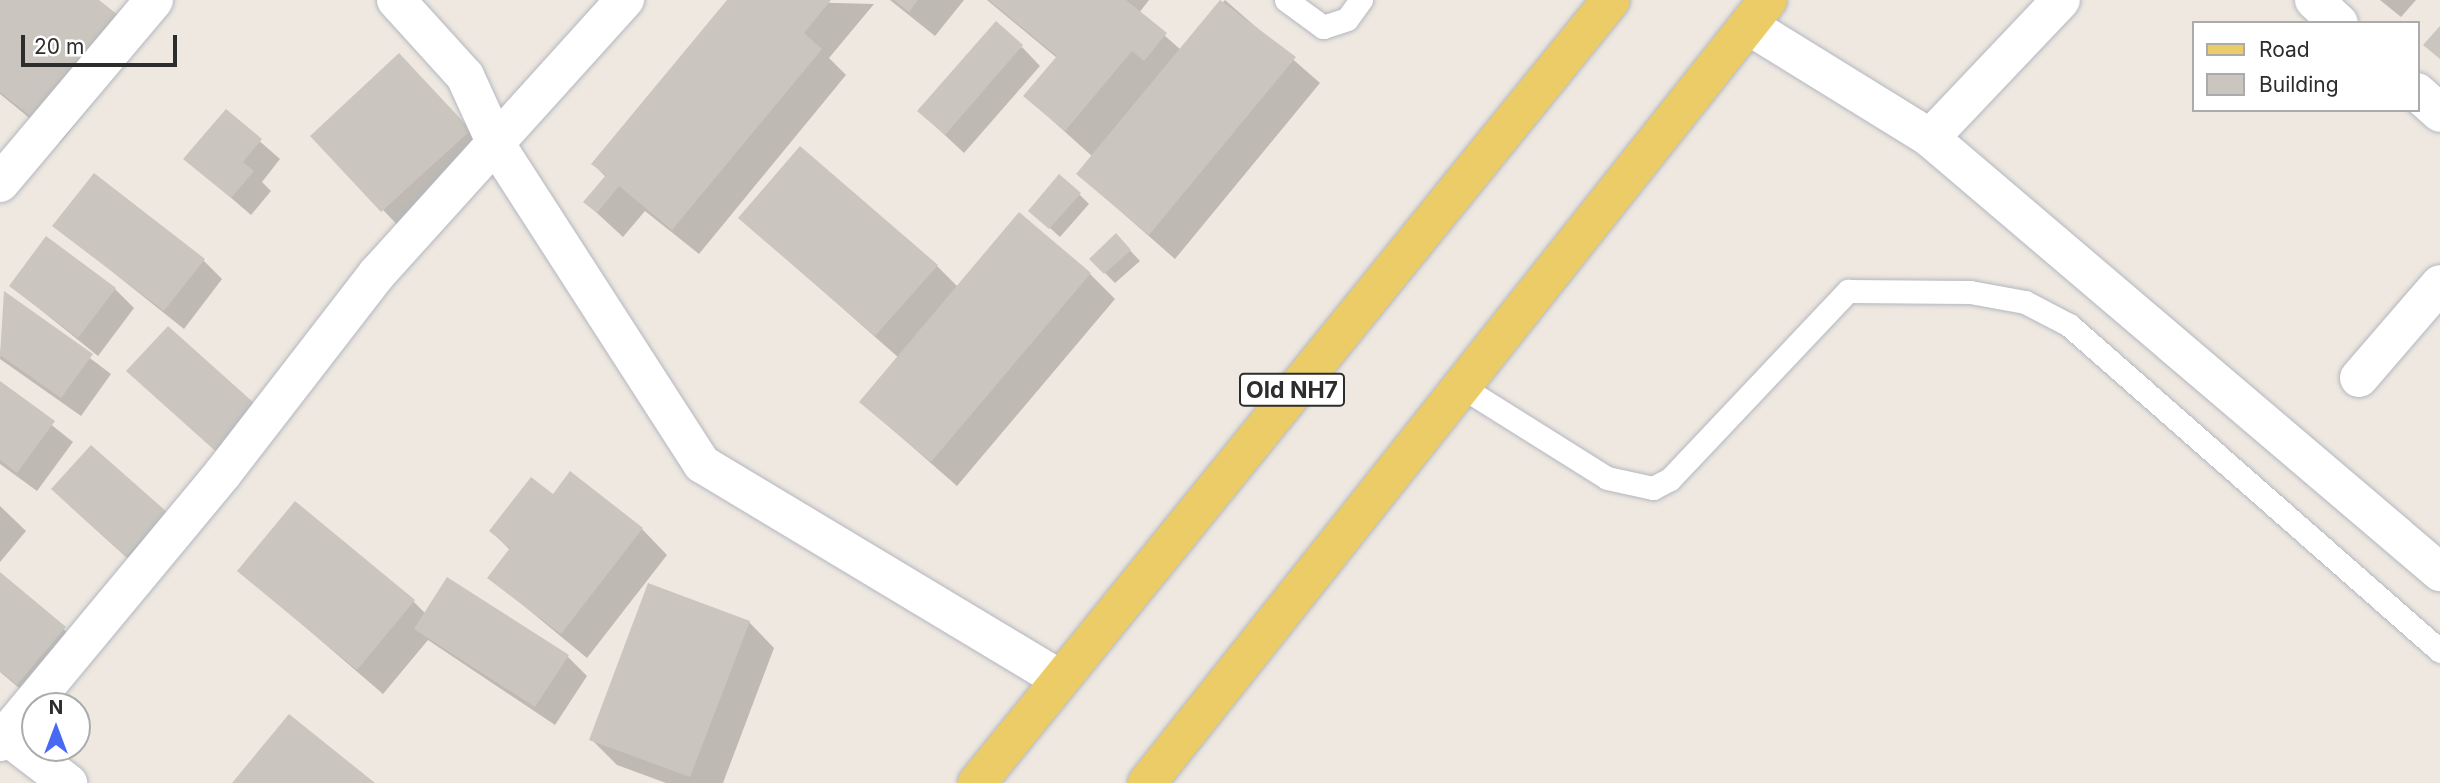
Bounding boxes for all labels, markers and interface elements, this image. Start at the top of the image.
scale bar [24,21,180,65]
legend [2192,21,2419,112]
text: 20 m [34,34,84,59]
text: Road [2259,37,2310,62]
text: Building [2259,72,2339,97]
road number: Old NH7 [1238,370,1346,410]
north arrow [21,692,91,762]
text: N [49,696,63,719]

